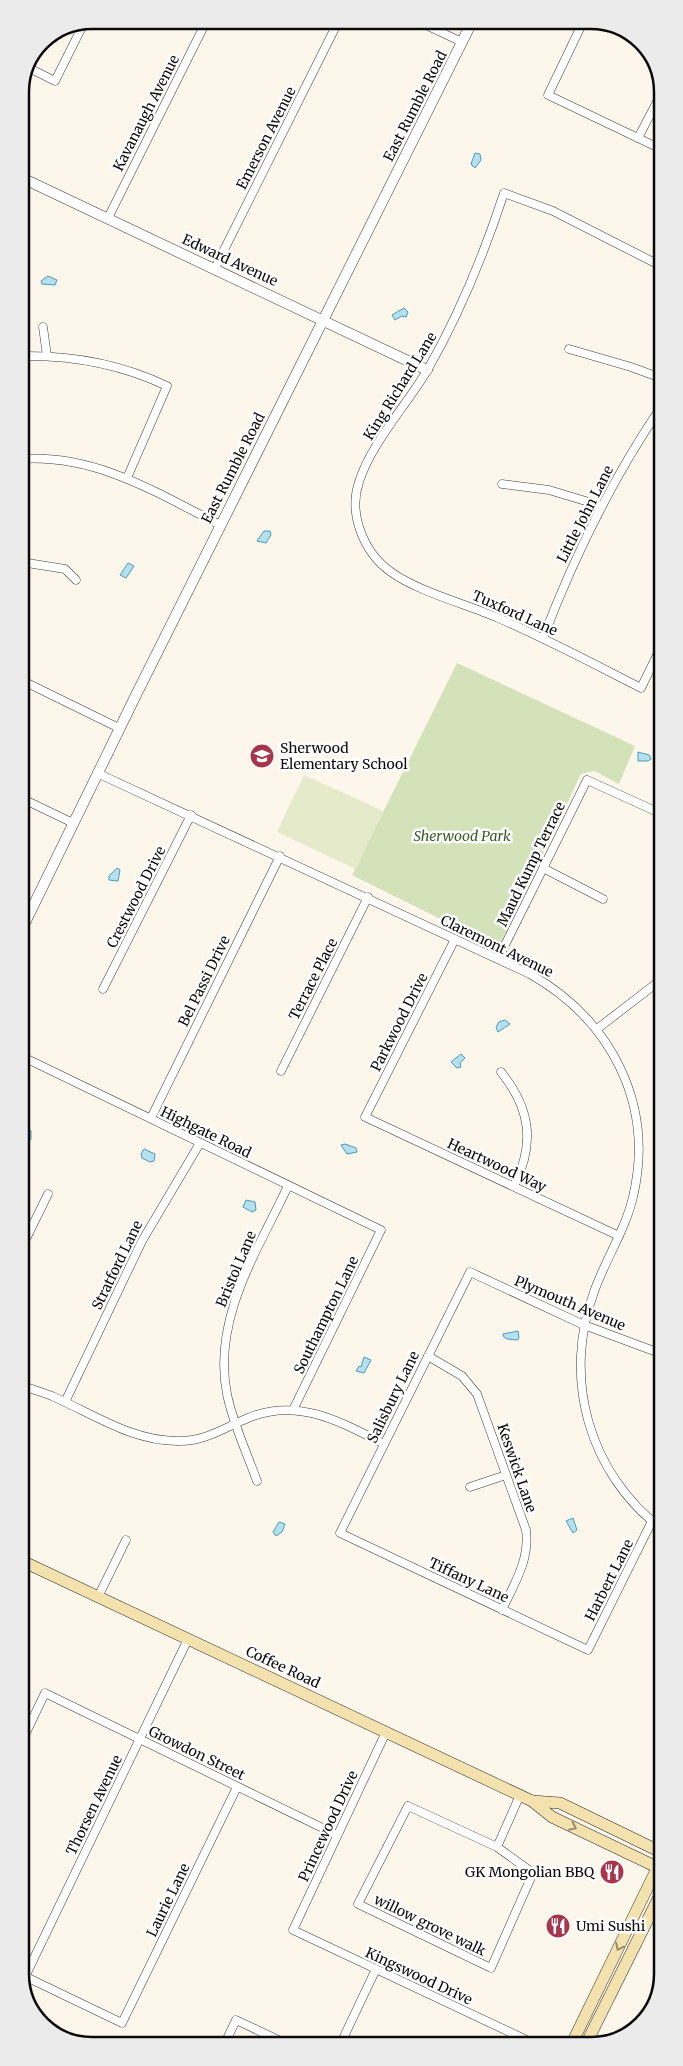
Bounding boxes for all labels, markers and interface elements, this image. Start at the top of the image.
street label: East Rumble Road [379,47,451,164]
street label: Kavanaugh Avenue [109,52,183,174]
street label: Emerson Avenue [232,84,300,192]
street label: Edward Avenue [179,230,281,290]
street label: King Richard Lane [359,329,441,443]
street label: East Rumble Road [197,409,269,526]
street label: Little John Lane [553,462,617,566]
street label: Tuxford Lane [470,586,560,640]
place label: Sherwood Elementary School [280,739,408,773]
school or university icon: Sherwood Elementary School [249,743,275,769]
street label: Maud Kump Terrace [493,799,569,929]
park label: Sherwood Park [413,827,511,845]
street label: Crestwood Drive [103,843,169,951]
street label: Claremont Avenue [438,911,556,981]
street label: Bel Passi Drive [174,933,234,1029]
street label: Terrace Place [285,935,341,1023]
street label: Parkwood Drive [366,970,432,1074]
street label: Highgate Road [158,1102,255,1162]
street label: Heartwood Way [445,1134,550,1196]
street label: Stratford Lane [88,1217,146,1313]
street label: Bristol Lane [212,1228,260,1310]
street label: Southampton Lane [290,1253,362,1377]
street label: Plymouth Avenue [512,1272,628,1334]
street label: Salisbury Lane [363,1348,423,1446]
street label: Keswick Lane [493,1421,541,1515]
street label: Harbert Lane [581,1536,637,1624]
street label: Tiffany Lane [426,1554,512,1606]
street label: Coffee Road [243,1642,324,1692]
street label: Growdon Street [146,1722,249,1784]
street label: Thorsen Avenue [62,1752,126,1858]
street label: Princewood Drive [294,1768,362,1884]
one-way arrow [568,1821,577,1831]
restaurant icon: GK Mongolian BBQ [599,1859,625,1885]
street label: Laurie Lane [142,1860,194,1940]
place label: GK Mongolian BBQ [465,1863,595,1881]
street label: willow grove walk [370,1890,489,1960]
restaurant icon: Umi Sushi [545,1913,571,1939]
place label: Umi Sushi [576,1917,646,1935]
one-way arrow [615,1942,625,1951]
street label: Kingswood Drive [363,1943,475,2009]

